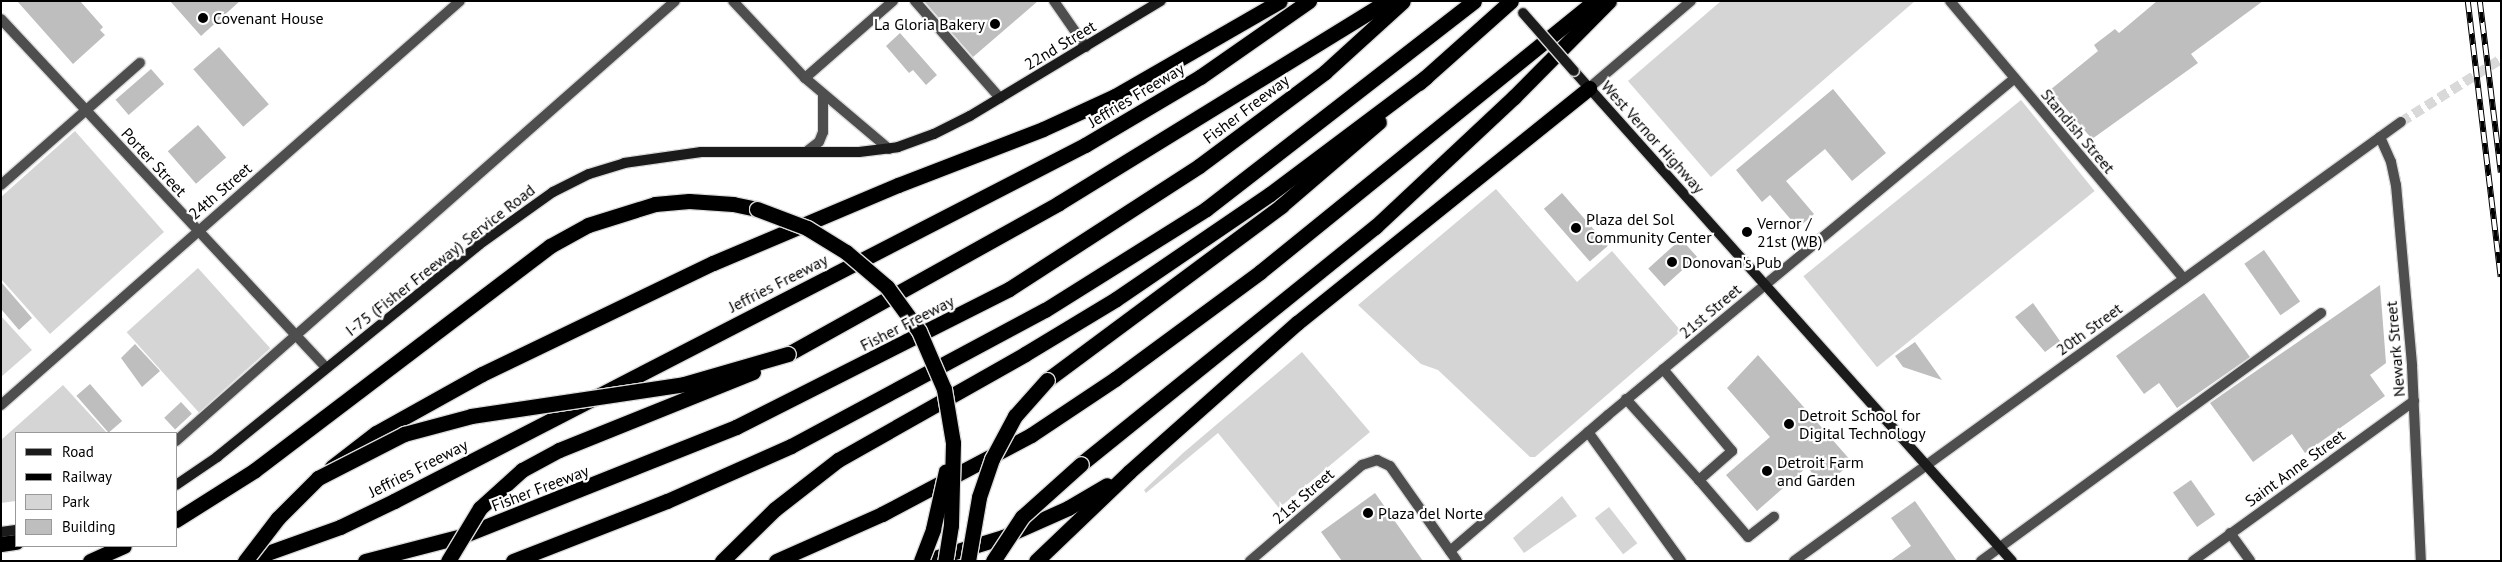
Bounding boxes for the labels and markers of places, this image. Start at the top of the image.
place label: Covenant House [213,8,324,28]
marker: Covenant House [197,12,209,24]
place label: La Gloria Bakery [874,14,985,34]
marker: La Gloria Bakery [989,18,1001,30]
place label: Plaza del Sol Community Center [1586,209,1712,247]
place label: Vernor / 21st (WB) [1757,213,1822,251]
marker: Plaza del Sol Community Center [1570,222,1582,234]
marker: Vernor / 21st (WB) [1741,226,1753,238]
place label: Donovan's Pub [1682,252,1782,272]
marker: Donovan's Pub [1666,256,1678,268]
place label: Detroit School for Digital Technology [1799,405,1926,443]
marker: Detroit School for Digital Technology [1783,418,1795,430]
place label: Detroit Farm and Garden [1777,452,1864,490]
marker: Detroit Farm and Garden [1761,465,1773,477]
place label: Plaza del Norte [1378,503,1483,523]
marker: Plaza del Norte [1362,507,1374,519]

